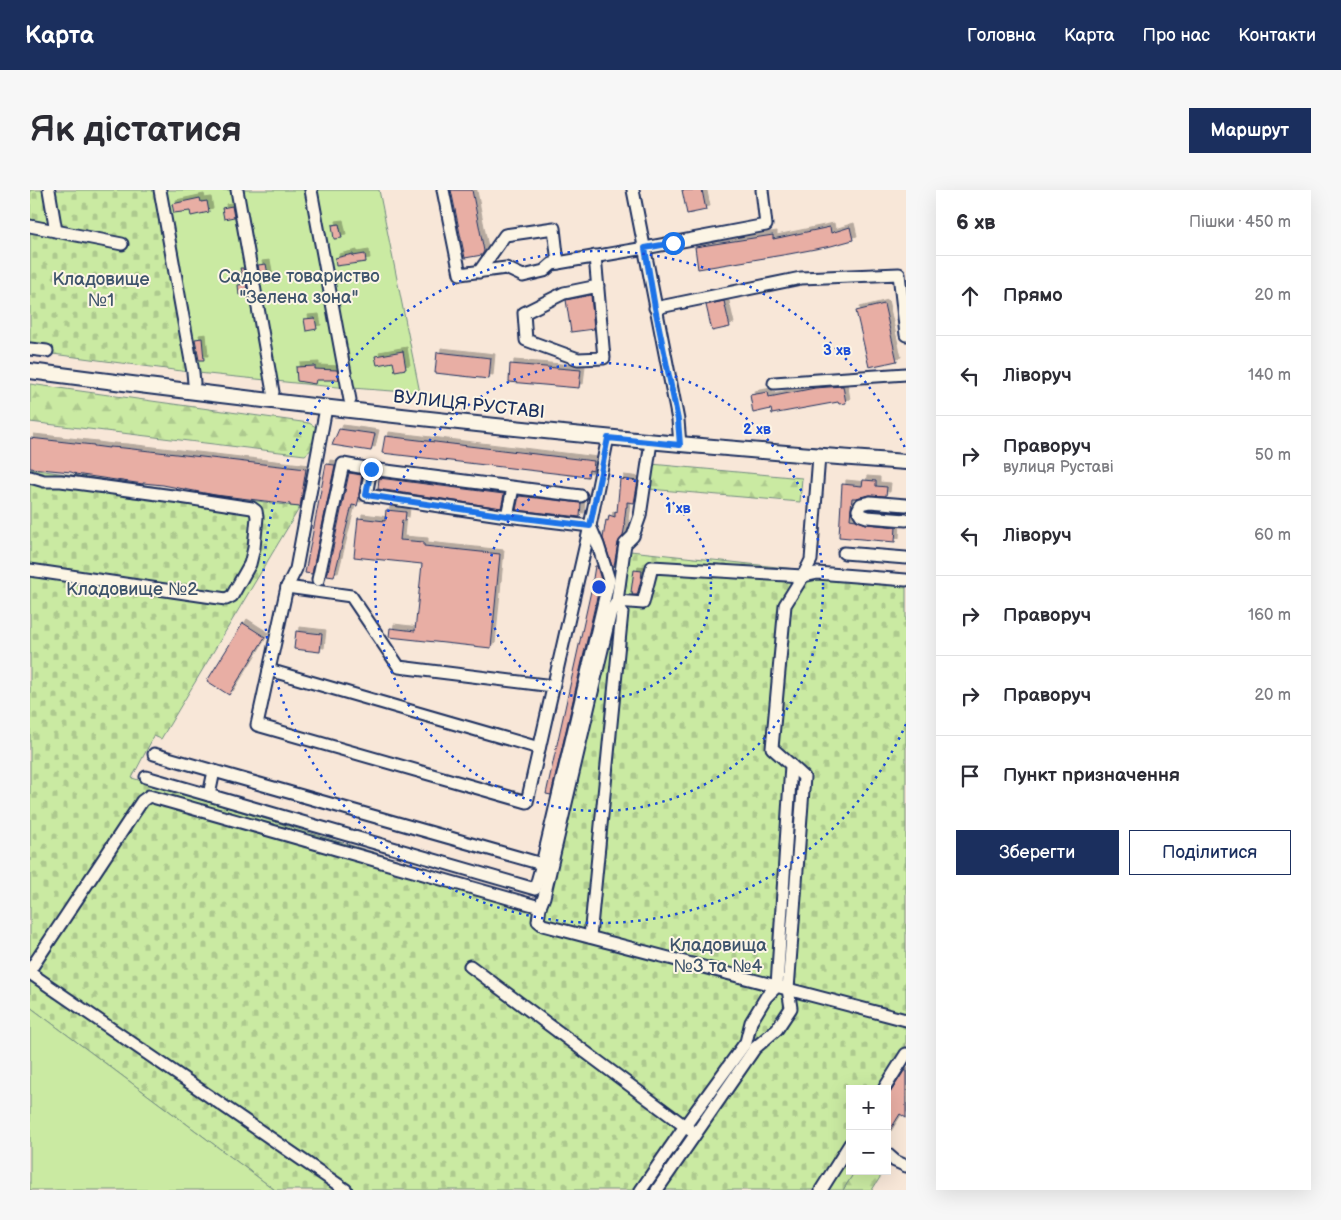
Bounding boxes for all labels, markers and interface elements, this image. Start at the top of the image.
text: Карта [25,21,94,50]
text: Головна [967,25,1036,46]
text: Карта [1064,25,1115,46]
text: Про нас [1143,25,1210,46]
text: Контакти [1238,25,1316,46]
button: Маршрут [1189,108,1311,153]
text: Як дістатися [30,109,242,152]
text: 6 хв [956,210,995,235]
text: Пішки · 450 m [1189,213,1291,232]
route start [662,232,685,255]
park label: Садове товариство "Зелена зона" [218,266,380,308]
park label: Кладовище №1 [52,269,150,311]
icon: ahead [956,282,984,310]
text: Прямо [1003,284,1063,307]
text: 20 m [1255,286,1291,305]
text: 3 хв [823,341,851,360]
icon: left [956,362,984,390]
text: Ліворуч [1003,364,1072,387]
text: 140 m [1248,366,1291,385]
street label: ВУЛИЦЯ РУСТАВІ [392,386,546,423]
text: 2 хв [743,420,771,439]
text: Праворуч [1003,435,1091,458]
icon: right [956,442,984,470]
text: 50 m [1255,446,1291,465]
route end [360,458,383,481]
text: вулиця Руставі [1003,458,1114,477]
text: 1 хв [665,499,691,518]
icon: left [956,522,984,550]
text: Ліворуч [1003,524,1072,547]
text: 60 m [1254,526,1291,545]
centre of rings [590,578,608,596]
park label: Кладовище №2 [66,579,198,600]
icon: right [956,602,984,630]
text: Праворуч [1003,604,1091,627]
text: 160 m [1248,606,1291,625]
icon: right [956,682,984,710]
text: Праворуч [1003,684,1091,707]
text: 20 m [1255,686,1291,705]
icon: arrive [956,762,984,790]
text: Пункт призначення [1003,764,1180,787]
button: Зберегти [956,830,1119,875]
button: Поділитися [1129,830,1291,875]
park label: Кладовища №3 та №4 [669,935,767,977]
map controls [846,1085,891,1175]
button: + [846,1085,891,1130]
button: − [846,1130,891,1175]

